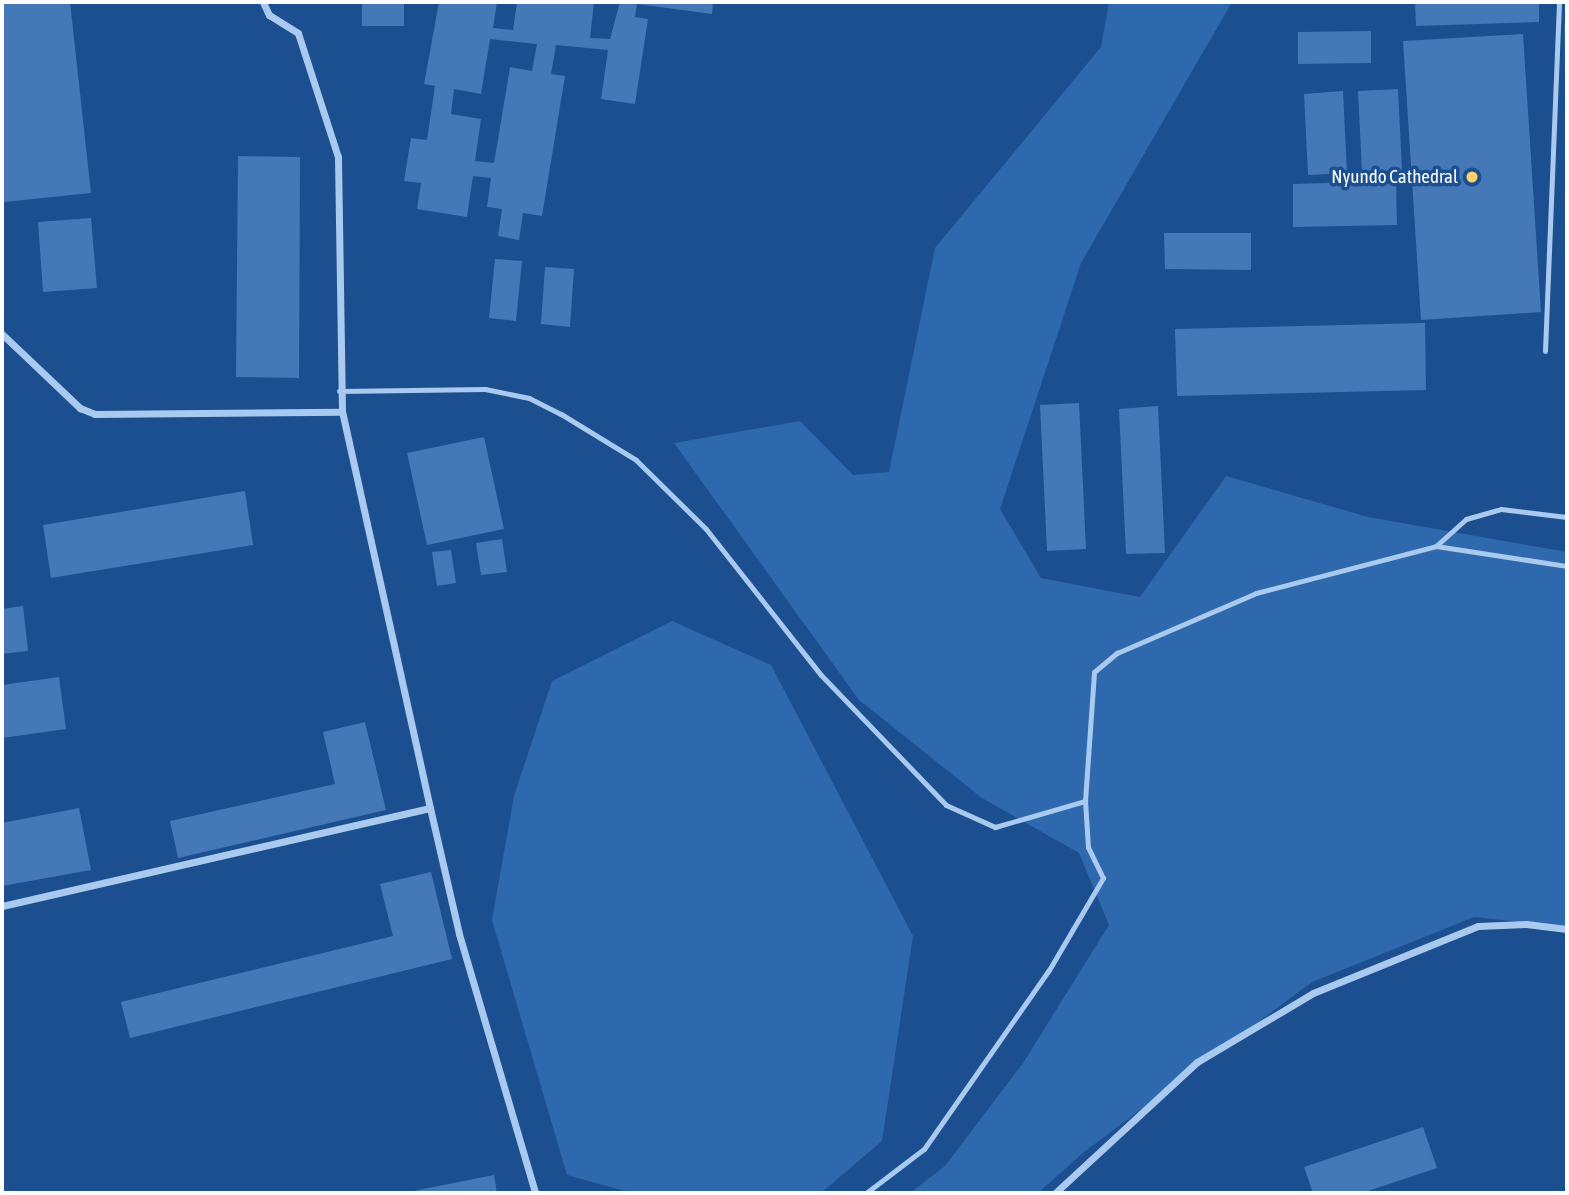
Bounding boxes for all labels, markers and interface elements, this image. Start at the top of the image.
place label: Nyundo Cathedral [1331,166,1458,188]
marker: Nyundo Cathedral [1464,169,1480,185]

